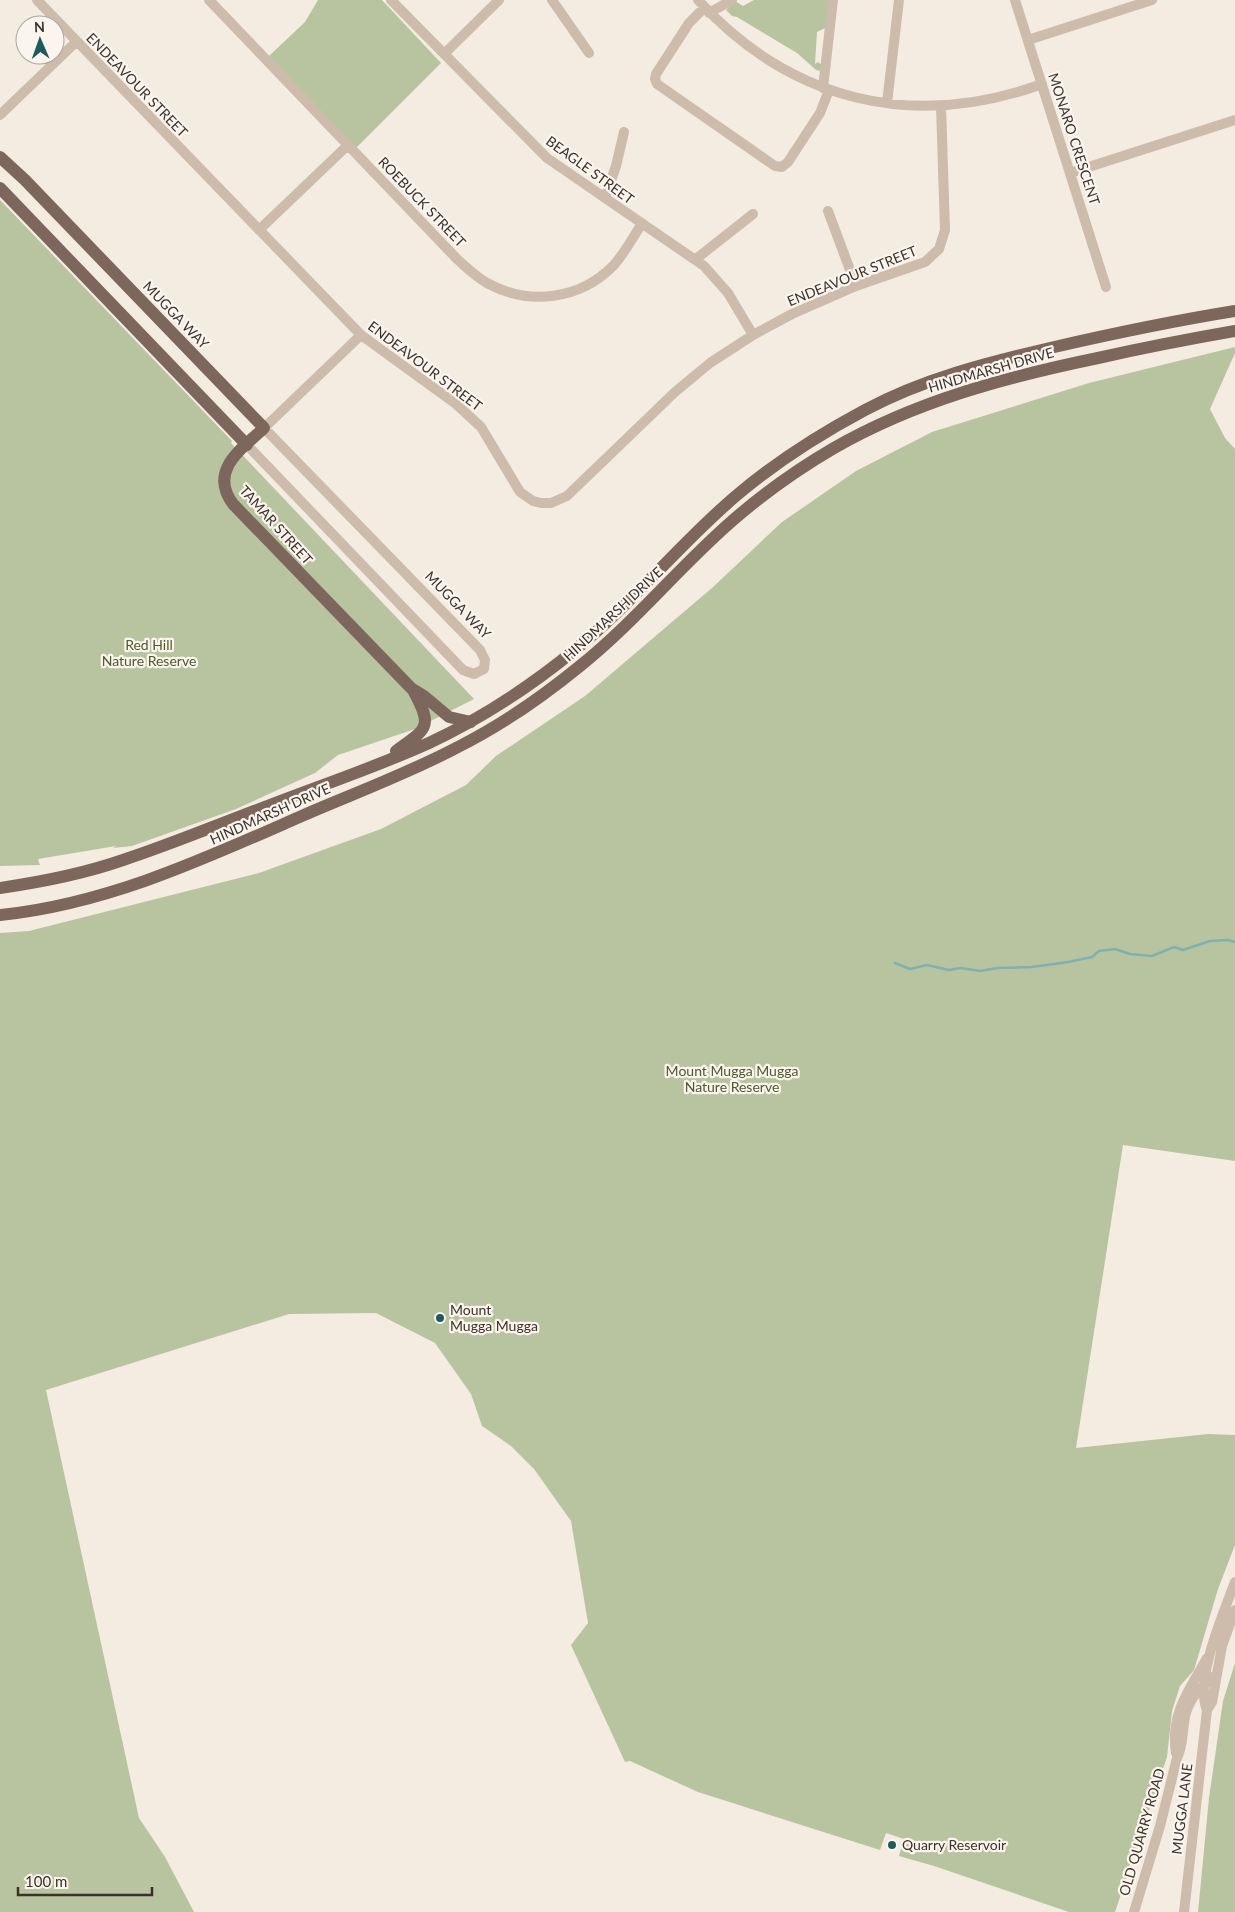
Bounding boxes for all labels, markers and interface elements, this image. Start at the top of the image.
north arrow [15,15,65,65]
text: N [34,18,45,35]
street label: ENDEAVOUR STREET [83,29,192,141]
street label: MONARO CRESCENT [1045,71,1104,208]
street label: BEAGLE STREET [543,132,638,208]
street label: ROEBUCK STREET [375,153,470,251]
street label: ENDEAVOUR STREET [784,241,920,309]
street label: MUGGA WAY [140,277,213,352]
street label: ENDEAVOUR STREET [365,317,486,414]
street label: HINDMARSH DRIVE [926,343,1056,396]
street label: TAMAR STREET [236,482,317,568]
street label: HINDMARSH DRIVE [559,563,666,664]
street label: MUGGA WAY [422,567,495,642]
park label: Red Hill Nature Reserve [102,636,196,669]
street label: HINDMARSH DRIVE [207,779,333,848]
park label: Mount Mugga Mugga Nature Reserve [666,1062,798,1095]
place label: Mount Mugga Mugga [450,1301,538,1334]
marker: Mount Mugga Mugga [434,1312,446,1324]
street label: MUGGA LANE [1167,1762,1196,1855]
street label: OLD QUARRY ROAD [1115,1766,1168,1898]
place label: Quarry Reservoir [902,1836,1006,1853]
marker: Quarry Reservoir [886,1839,898,1851]
scale bar [18,1864,151,1896]
text: 100 m [25,1872,67,1890]

